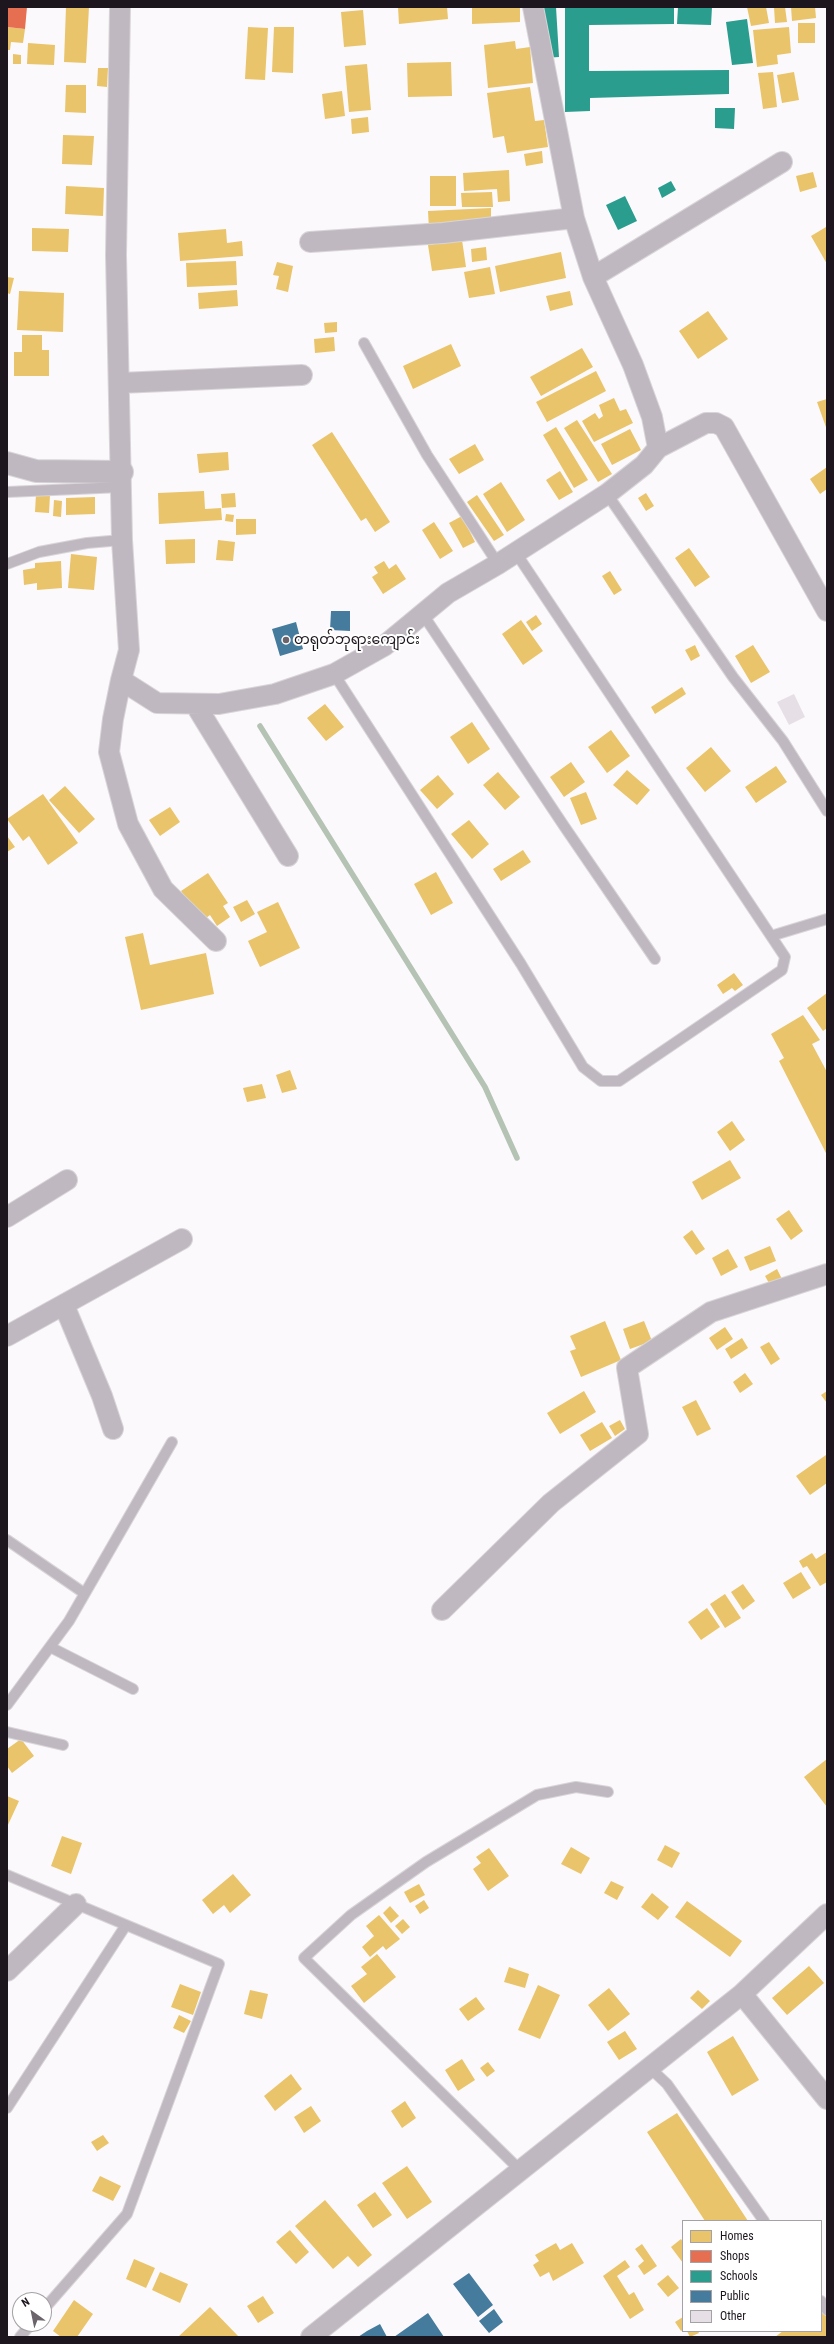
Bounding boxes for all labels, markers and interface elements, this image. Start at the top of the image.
place label: တရုတ်ဘုရားကျောင်း [294,632,420,648]
marker: တရုတ်ဘုရားကျောင်း [281,635,291,645]
legend [682,2220,822,2332]
text: Homes [720,2229,754,2243]
text: Shops [720,2249,749,2263]
text: Schools [720,2269,758,2283]
text: Public [720,2289,749,2303]
north arrow [12,2292,52,2332]
text: N [19,2295,32,2310]
text: Other [720,2309,746,2323]

